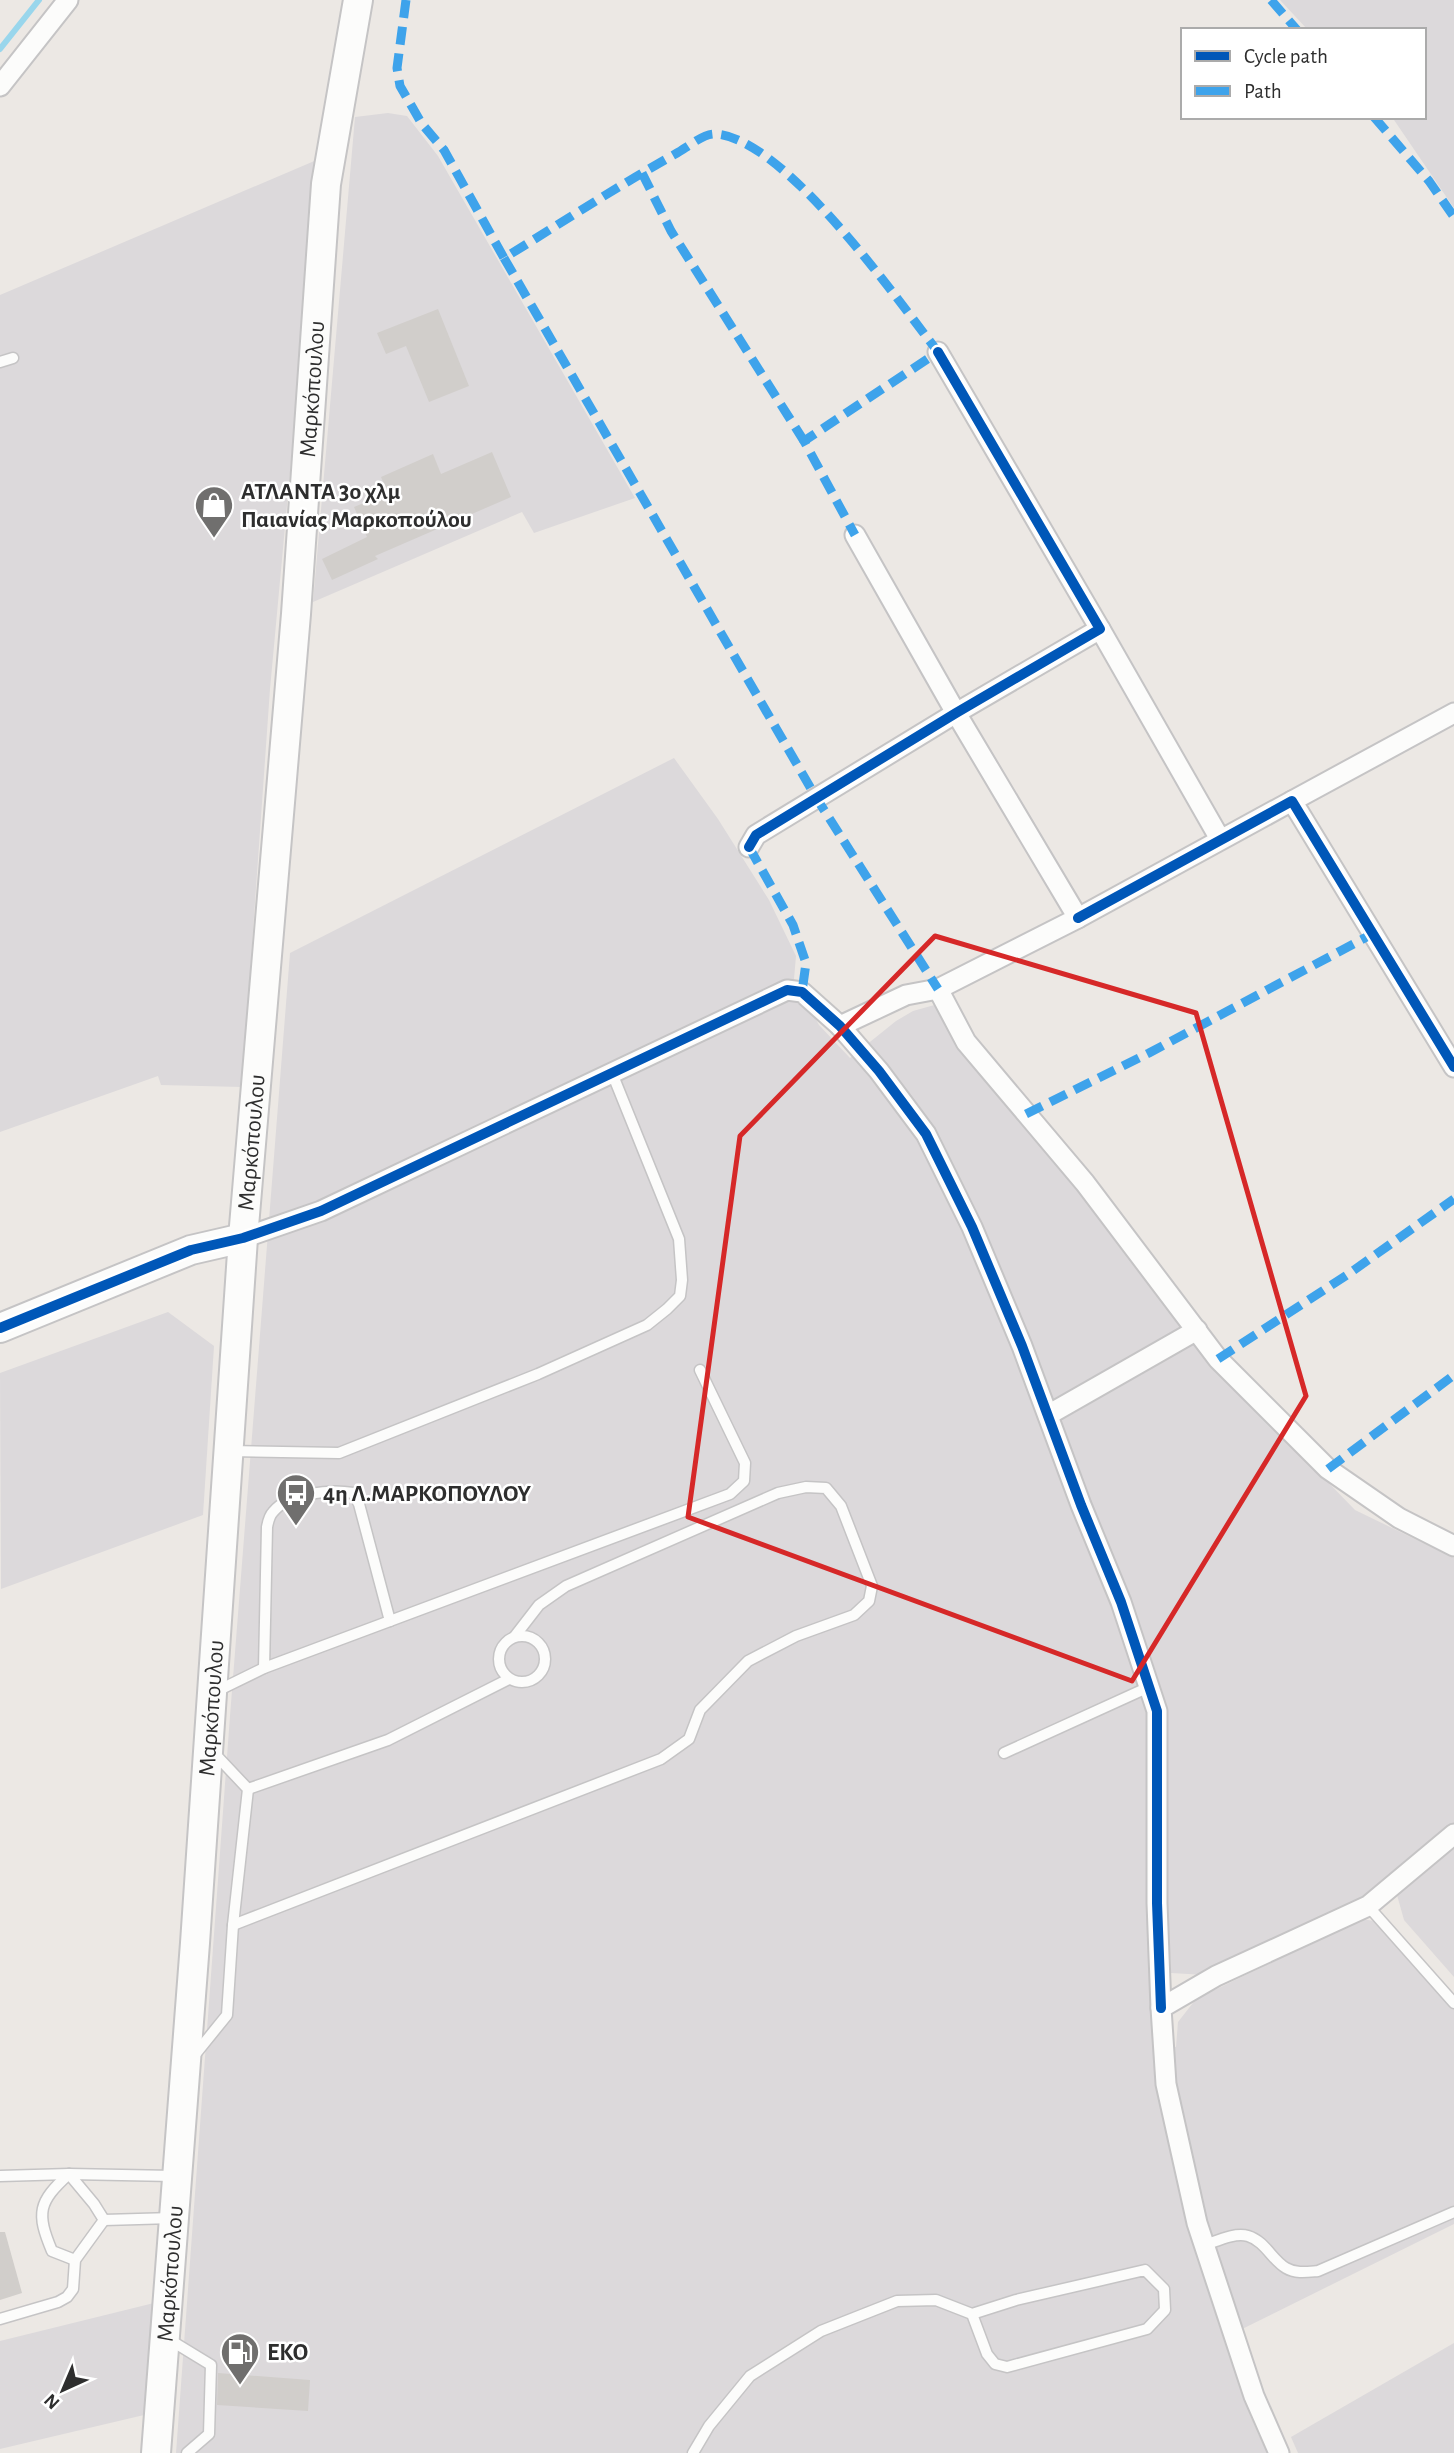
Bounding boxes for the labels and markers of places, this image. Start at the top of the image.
place label: ΑΤΛΑΝΤΑ 3ο χλμ Παιανίας Μαρκοπούλου [241,480,472,532]
shop icon: ΑΤΛΑΝΤΑ 3ο χλμ Παιανίας Μαρκοπούλου [193,484,235,539]
bus stop icon: 4η Λ.ΜΑΡΚΟΠΟΥΛΟΥ [275,1472,317,1527]
place label: 4η Λ.ΜΑΡΚΟΠΟΥΛΟΥ [323,1482,531,1506]
fuel station icon: EKO [219,2331,261,2386]
place label: EKO [267,2341,308,2365]

